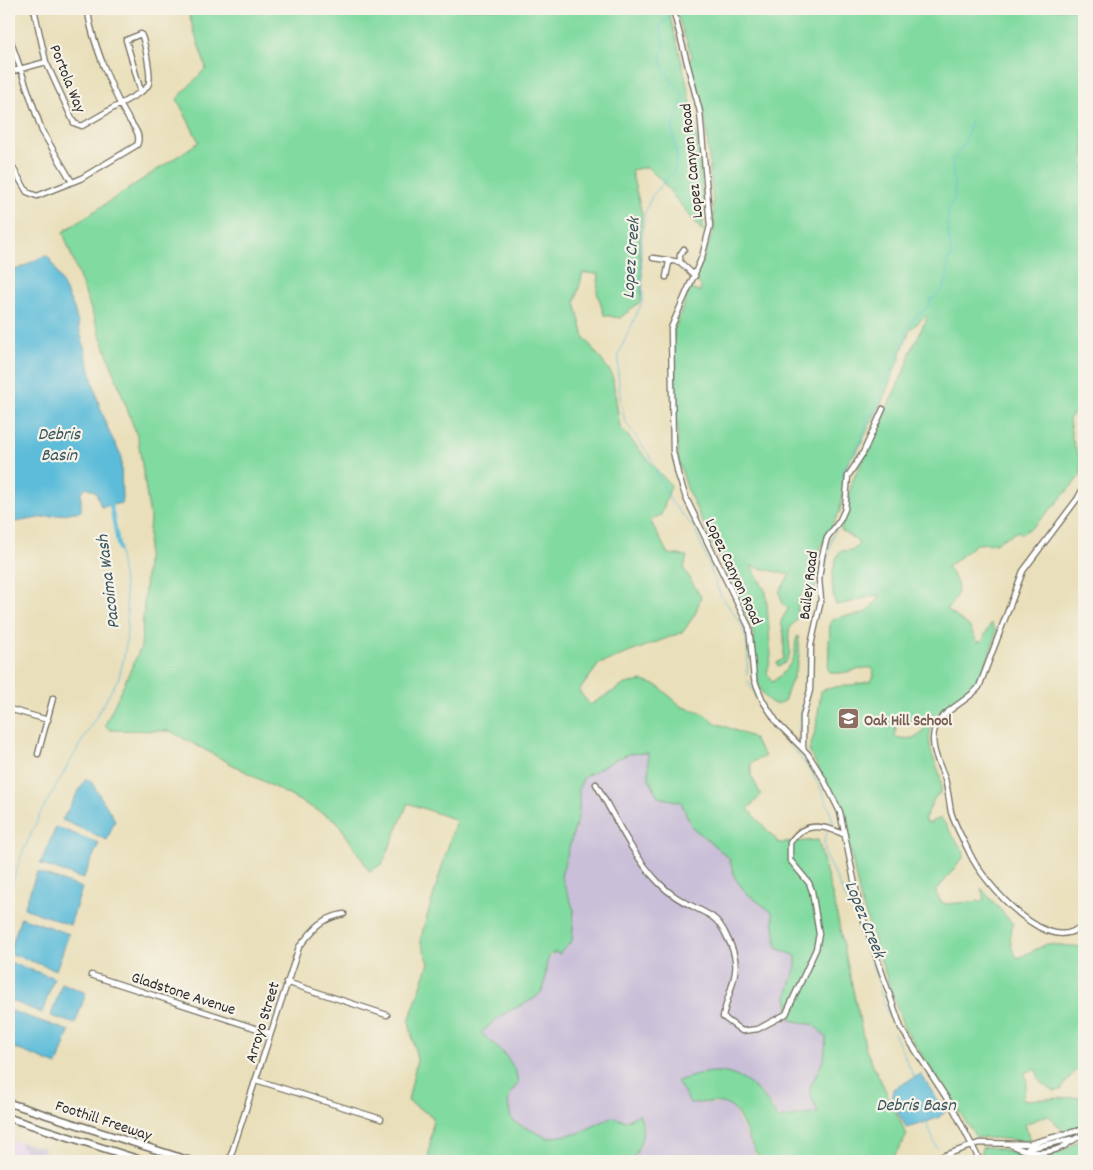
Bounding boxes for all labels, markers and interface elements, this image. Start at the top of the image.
street label: Portola Way [43,41,91,117]
street label: Lopez Canyon Road [675,102,710,219]
water label: Lopez Creek [617,215,648,300]
water label: Debris Basin [38,423,81,469]
street label: Lopez Canyon Road [698,515,768,629]
water label: Pacoima Wash [91,532,128,630]
street label: Bailey Road [794,550,825,621]
school or university icon: Oak Hill School [836,707,860,731]
place label: Oak Hill School [864,710,952,733]
water label: Lopez Creek [837,878,891,964]
street label: Gladstone Avenue [128,967,238,1022]
street label: Arroyo Street [240,979,287,1066]
water label: Debris Basn [876,1094,956,1119]
street label: Foothill Freeway [52,1095,155,1148]

